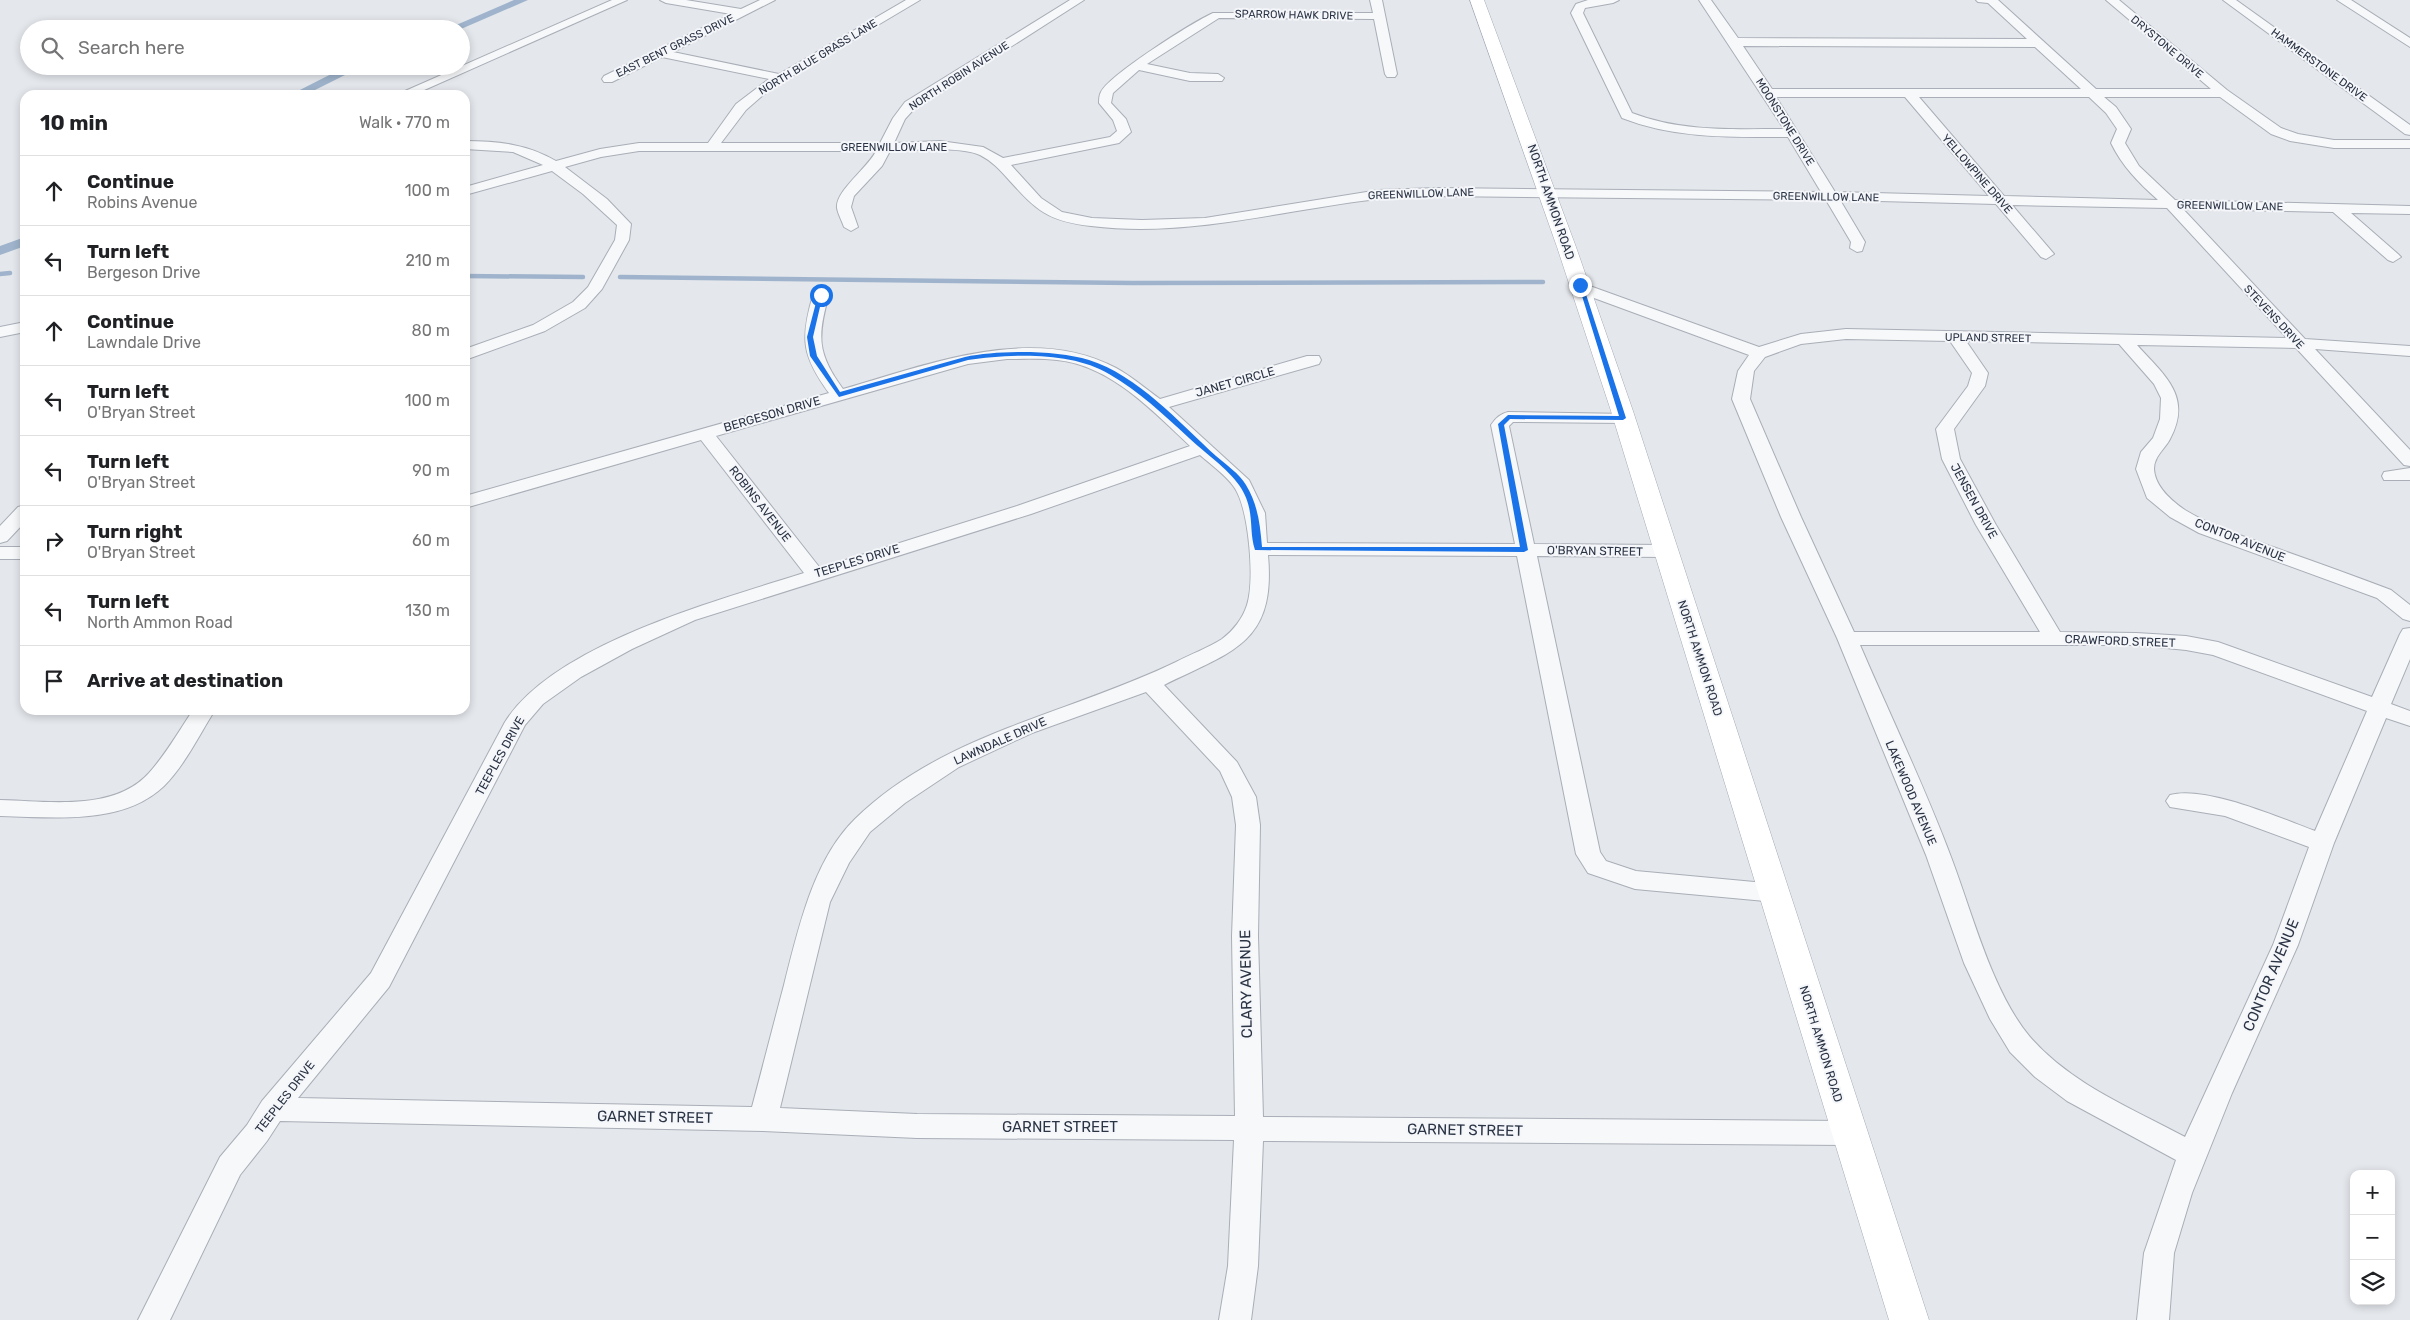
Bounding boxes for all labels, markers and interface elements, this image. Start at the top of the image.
street label: SPARROW HAWK DRIVE [1235,7,1354,23]
street label: EAST BENT GRASS DRIVE [614,12,737,80]
street label: DRYSTONE DRIVE [2128,13,2206,81]
street label: NORTH BLUE GRASS LANE [756,16,880,98]
search box [20,20,470,75]
street label: HAMMERSTONE DRIVE [2268,26,2370,104]
icon: search [38,34,66,62]
text: Search here [78,36,185,59]
street label: NORTH ROBIN AVENUE [906,39,1012,113]
street label: MOONSTONE DRIVE [1753,76,1817,168]
text: 10 min [40,110,108,135]
text: Walk · 770 m [359,113,450,132]
street label: YELLOWPINE DRIVE [1939,132,2015,217]
street label: GREENWILLOW LANE [841,141,947,154]
street label: NORTH AMMON ROAD [1525,143,1577,261]
text: Continue [87,170,174,193]
icon: ahead [40,177,68,205]
text: 100 m [405,181,450,200]
street label: GREENWILLOW LANE [1368,186,1475,202]
street label: GREENWILLOW LANE [1773,190,1880,204]
text: Robins Avenue [87,193,197,212]
street label: GREENWILLOW LANE [2177,199,2284,213]
text: Turn left [87,240,169,263]
icon: left [40,247,68,275]
text: 210 m [405,251,450,270]
text: Bergeson Drive [87,263,201,282]
route end [1569,274,1592,297]
street label: STEVENS DRIVE [2241,282,2307,352]
route start [810,284,833,307]
text: Continue [87,310,174,333]
icon: ahead [40,317,68,345]
text: 80 m [412,321,450,340]
street label: UPLAND STREET [1945,331,2032,345]
text: Lawndale Drive [87,333,201,352]
street label: JANET CIRCLE [1194,364,1276,400]
text: Turn left [87,380,169,403]
icon: left [40,387,68,415]
text: 100 m [405,391,450,410]
street label: BERGESON DRIVE [722,393,822,435]
text: O'Bryan Street [87,403,195,422]
text: Turn left [87,450,169,473]
icon: left [40,457,68,485]
text: 90 m [412,461,450,480]
street label: JENSEN DRIVE [1948,461,2000,541]
street label: ROBINS AVENUE [726,463,794,545]
text: O'Bryan Street [87,473,195,492]
street label: CONTOR AVENUE [2193,515,2287,565]
text: Turn right [87,520,182,543]
icon: right [40,527,68,555]
text: 60 m [412,531,450,550]
street label: TEEPLES DRIVE [813,541,901,581]
text: O'Bryan Street [87,543,195,562]
street label: O'BRYAN STREET [1547,543,1643,559]
text: Turn left [87,590,169,613]
icon: left [40,597,68,625]
street label: NORTH AMMON ROAD [1675,598,1725,718]
text: 130 m [405,601,450,620]
text: North Ammon Road [87,613,233,632]
street label: CRAWFORD STREET [2064,632,2176,650]
icon: arrive [40,667,68,695]
text: Arrive at destination [87,669,283,692]
street label: TEEPLES DRIVE [473,714,527,798]
street label: LAWNDALE DRIVE [951,714,1049,768]
street label: LAKEWOOD AVENUE [1883,738,1939,848]
street label: CONTOR AVENUE [2239,916,2303,1034]
street label: CLARY AVENUE [1236,929,1256,1039]
street label: NORTH AMMON ROAD [1797,984,1845,1104]
street label: TEEPLES DRIVE [252,1058,318,1136]
street label: GARNET STREET [597,1107,713,1127]
street label: GARNET STREET [1002,1118,1118,1136]
street label: GARNET STREET [1407,1120,1523,1140]
map controls [2350,1170,2395,1305]
button: + [2350,1170,2395,1215]
button: − [2350,1215,2395,1260]
button: layers [2350,1260,2395,1305]

